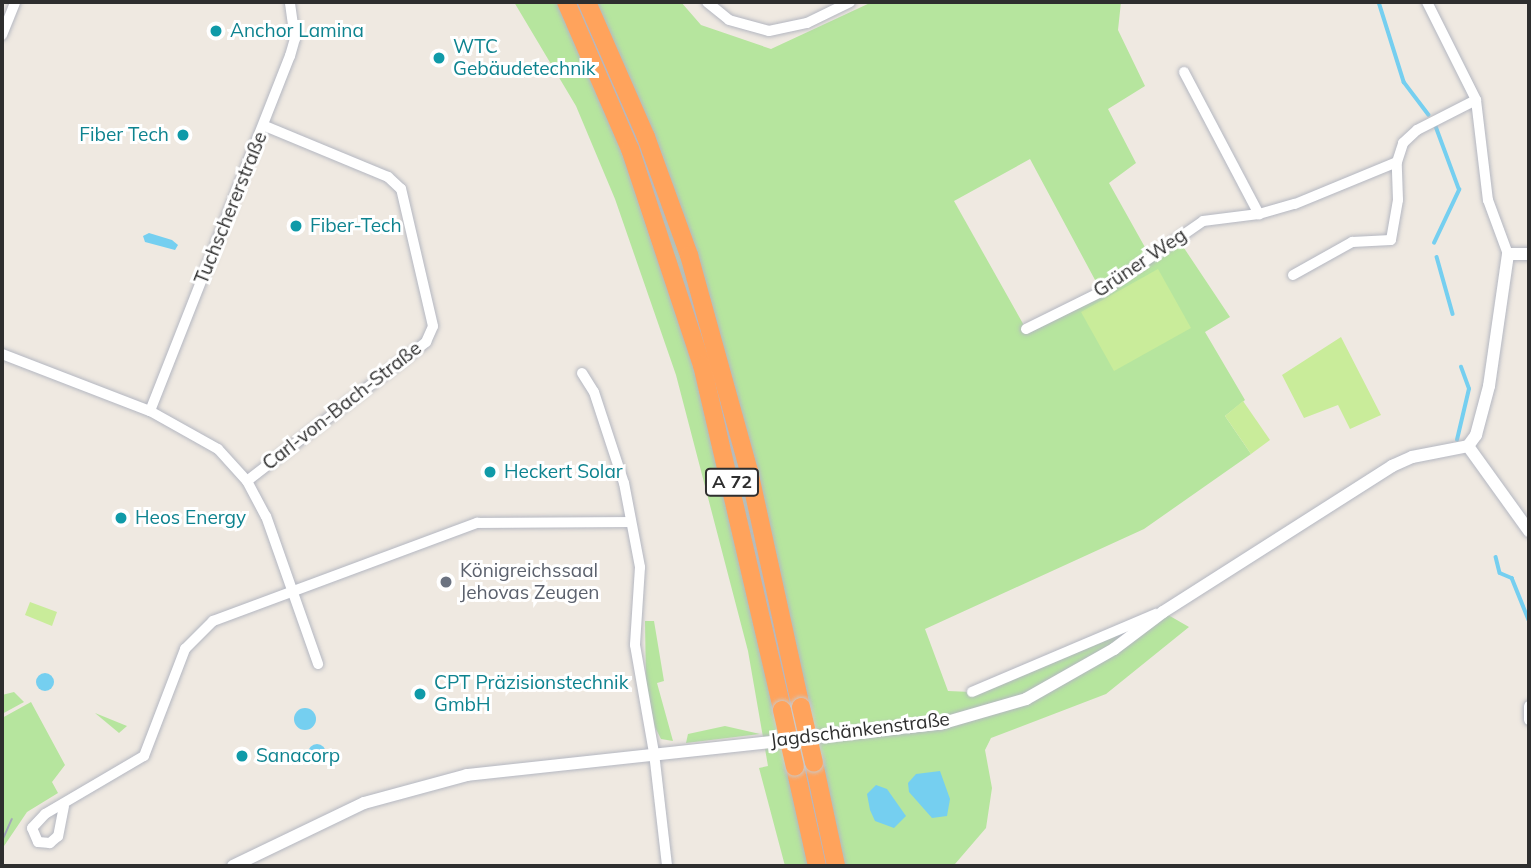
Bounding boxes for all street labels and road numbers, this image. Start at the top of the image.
street label: Tuchschererstraße [190,128,272,288]
street label: Grüner Weg [1089,224,1191,302]
street label: Carl-von-Bach-Straße [258,337,426,475]
road number: A 72 [704,468,760,496]
street label: Jagdschänkenstraße [769,708,951,752]

